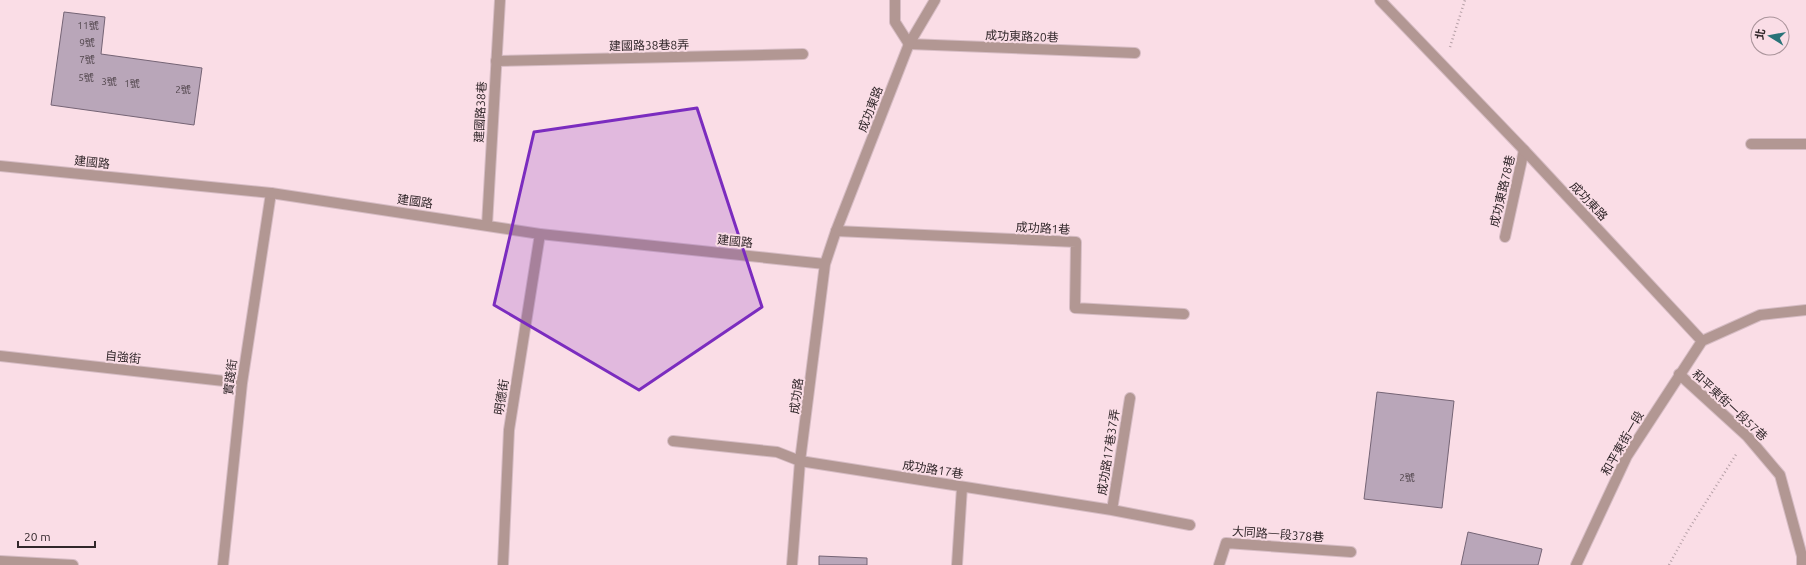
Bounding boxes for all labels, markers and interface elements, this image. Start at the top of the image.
north arrow [1750,16,1790,56]
house number: 11號 [77,20,99,31]
street label: 成功東路20巷 [985,28,1059,44]
text: 北 [1753,28,1767,41]
house number: 9號 [79,37,95,48]
street label: 建國路38巷8弄 [609,38,689,52]
house number: 7號 [79,54,95,65]
house number: 5號 [78,72,94,83]
house number: 3號 [101,76,117,87]
house number: 1號 [124,78,140,89]
street label: 建國路38巷 [472,81,488,143]
house number: 2號 [175,84,191,95]
street label: 成功東路 [855,84,885,134]
street label: 建國路 [73,154,111,170]
street label: 成功東路78巷 [1487,154,1517,228]
street label: 成功東路 [1568,179,1610,223]
street label: 建國路 [396,192,434,210]
street label: 成功路1巷 [1015,220,1071,236]
street label: 建國路 [716,233,754,249]
street label: 自強街 [104,349,142,365]
street label: 實踐街 [221,358,239,396]
street label: 和平東街一段57巷 [1690,367,1770,443]
street label: 成功路 [787,377,805,415]
street label: 明德街 [492,378,510,416]
street label: 成功路17巷37弄 [1095,408,1121,496]
street label: 和平東街一段 [1598,409,1646,477]
street label: 成功路17巷 [902,458,964,480]
house number: 2號 [1399,472,1415,483]
scale bar [18,523,95,549]
street label: 大同路一段378巷 [1232,524,1324,544]
text: 20 m [24,530,51,543]

